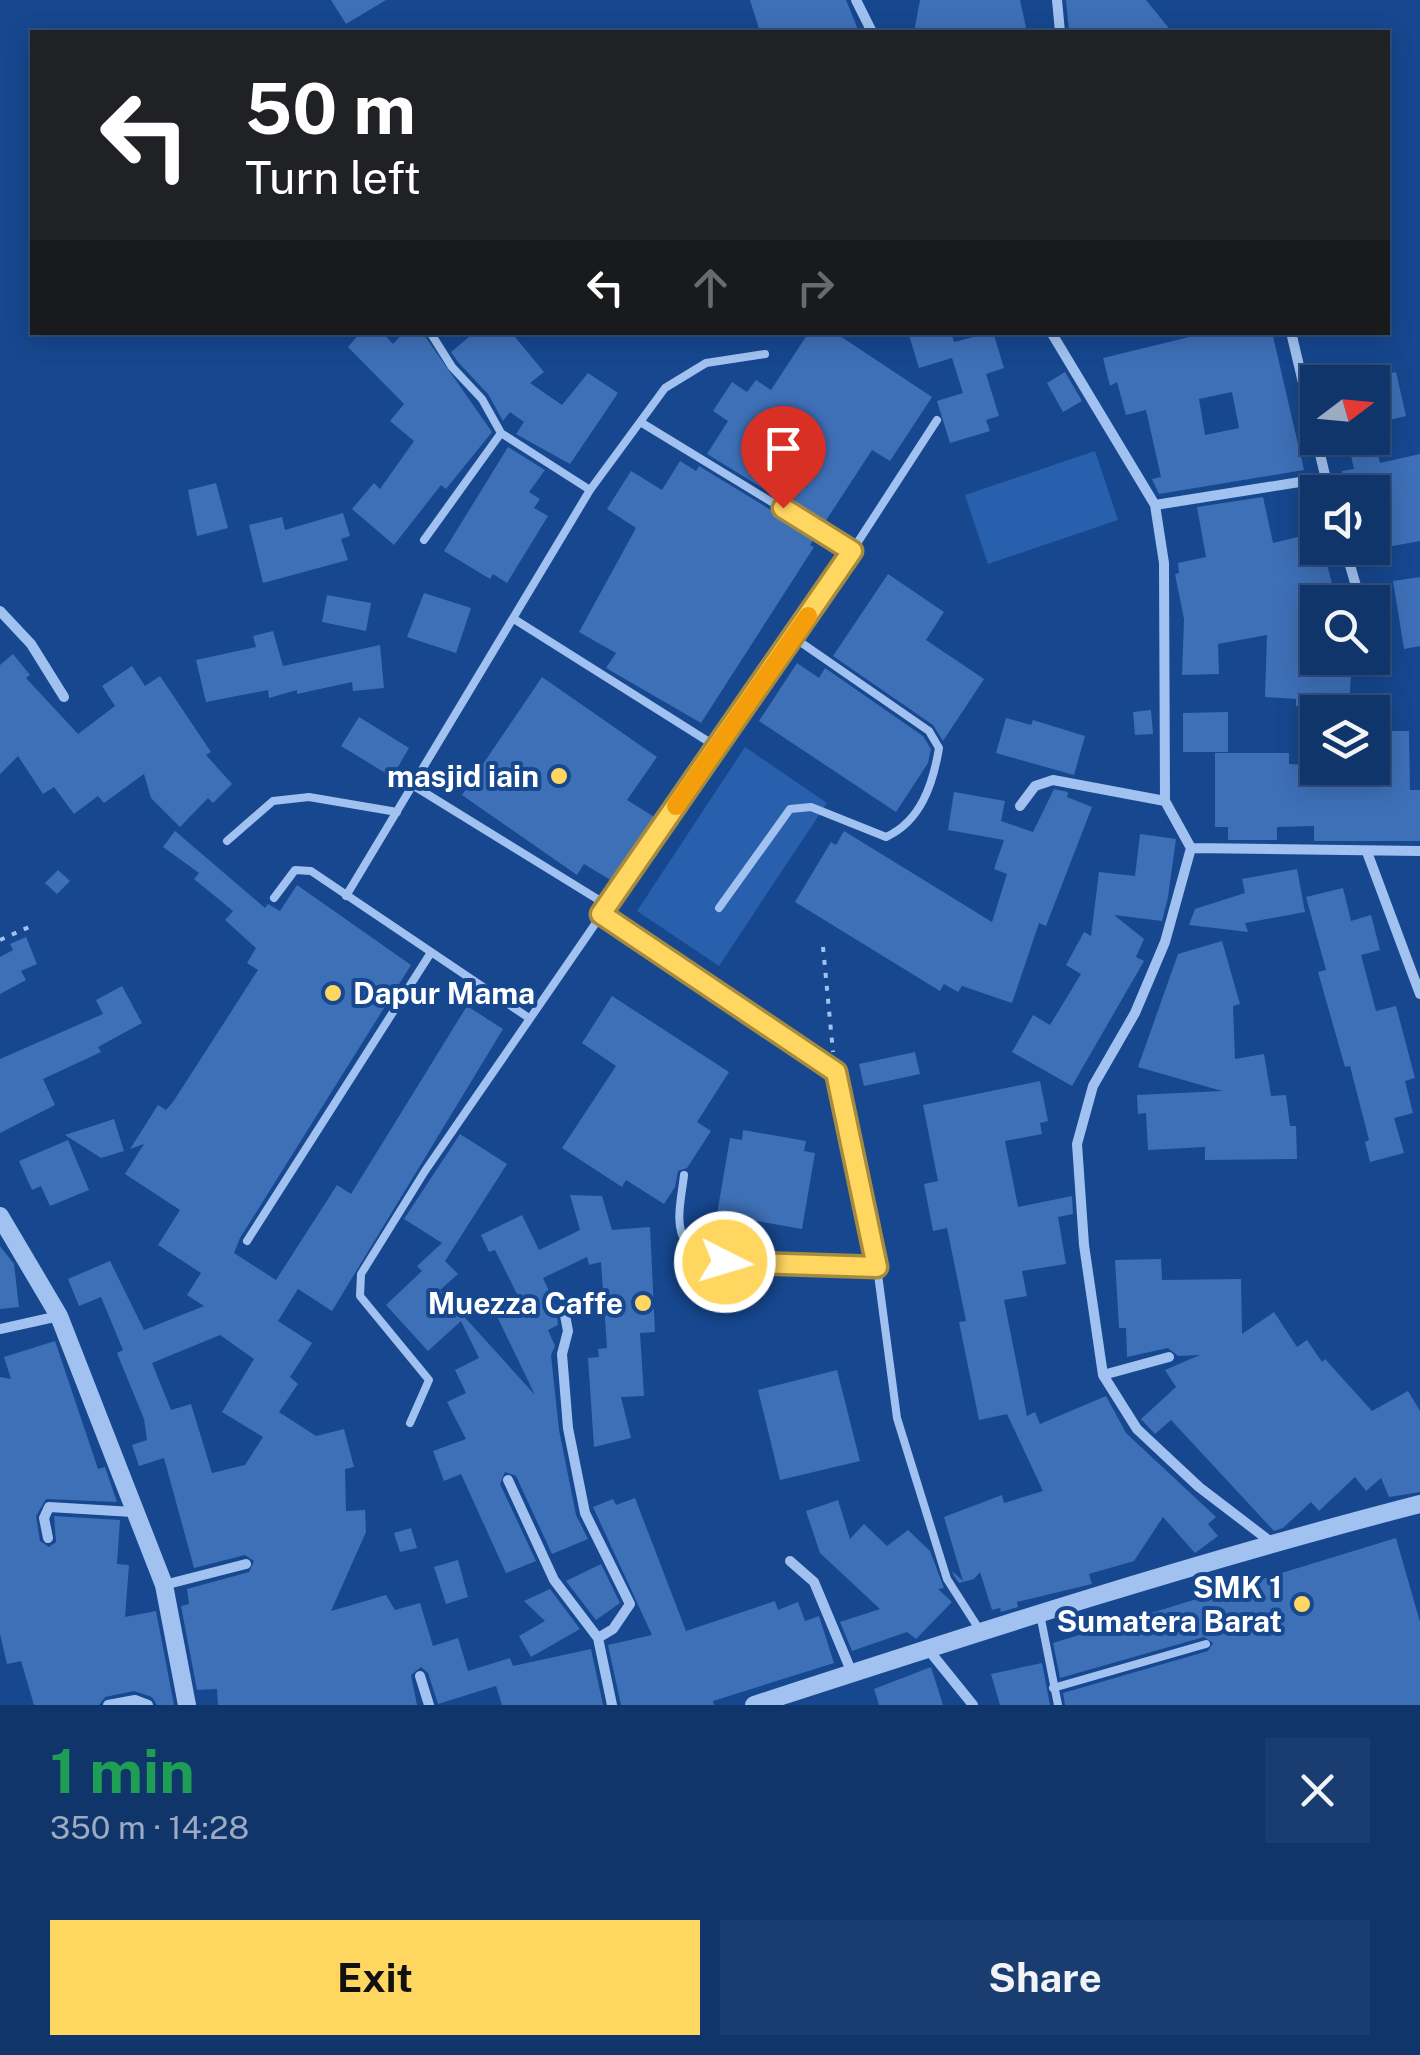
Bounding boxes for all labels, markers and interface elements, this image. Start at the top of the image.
text: 50 m [245,67,416,150]
icon: left [80,70,210,200]
text: Turn left [245,151,421,204]
icon: left [578,260,633,315]
icon: ahead [683,260,738,315]
icon: right [788,260,843,315]
north arrow [1300,365,1390,455]
map controls [1300,365,1390,785]
pin [741,406,826,509]
icon: arrive [756,421,811,476]
button: sound [1300,475,1390,565]
button: search [1300,585,1390,675]
button: layers [1300,695,1390,785]
place label: masjid iain [387,758,539,794]
marker: masjid iain [548,765,570,787]
place label: Dapur Mama [353,975,535,1011]
marker: Dapur Mama [322,982,344,1004]
position arrow [673,1210,777,1314]
place label: Muezza Caffe [428,1285,623,1321]
marker: Muezza Caffe [632,1292,654,1314]
place label: SMK 1 Sumatera Barat [1057,1569,1282,1639]
marker: SMK 1 Sumatera Barat [1291,1593,1313,1615]
text: 1 min [50,1736,195,1807]
button: close [1265,1738,1370,1843]
text: 350 m · 14:28 [50,1809,249,1846]
button: Exit [50,1920,700,2035]
button: Share [720,1920,1370,2035]

